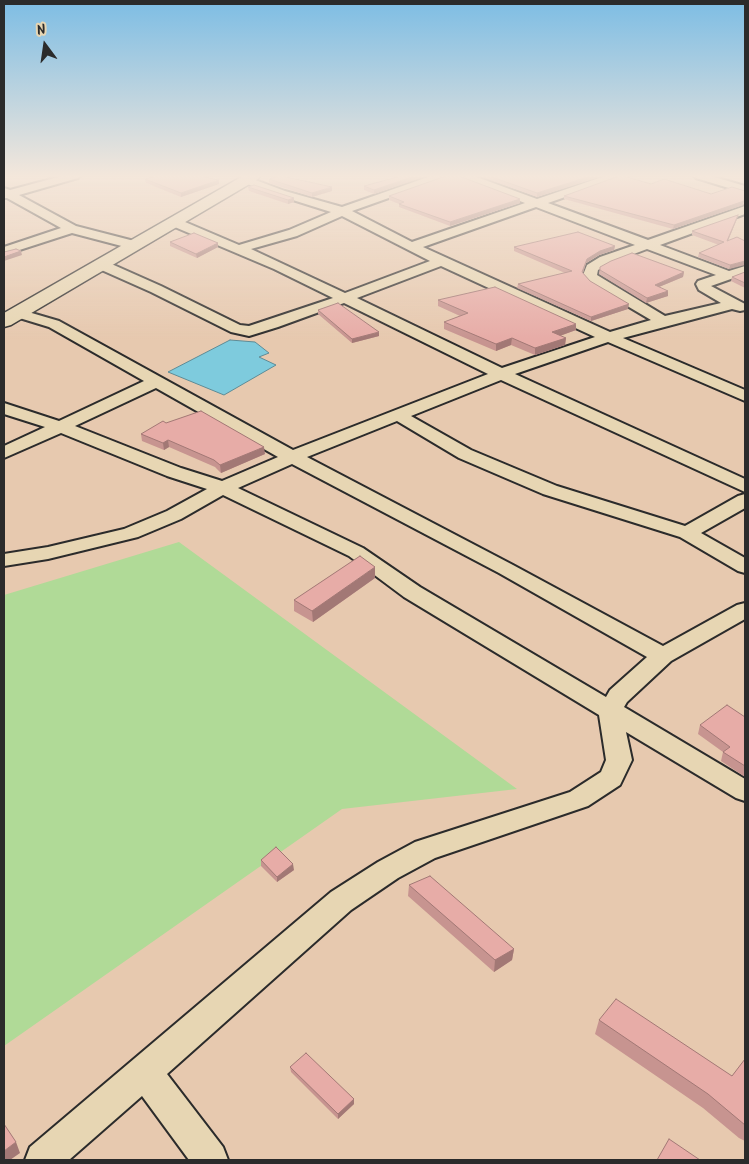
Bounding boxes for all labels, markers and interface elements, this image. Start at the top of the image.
text: N [34,19,48,42]
north arrow [20,20,70,70]

